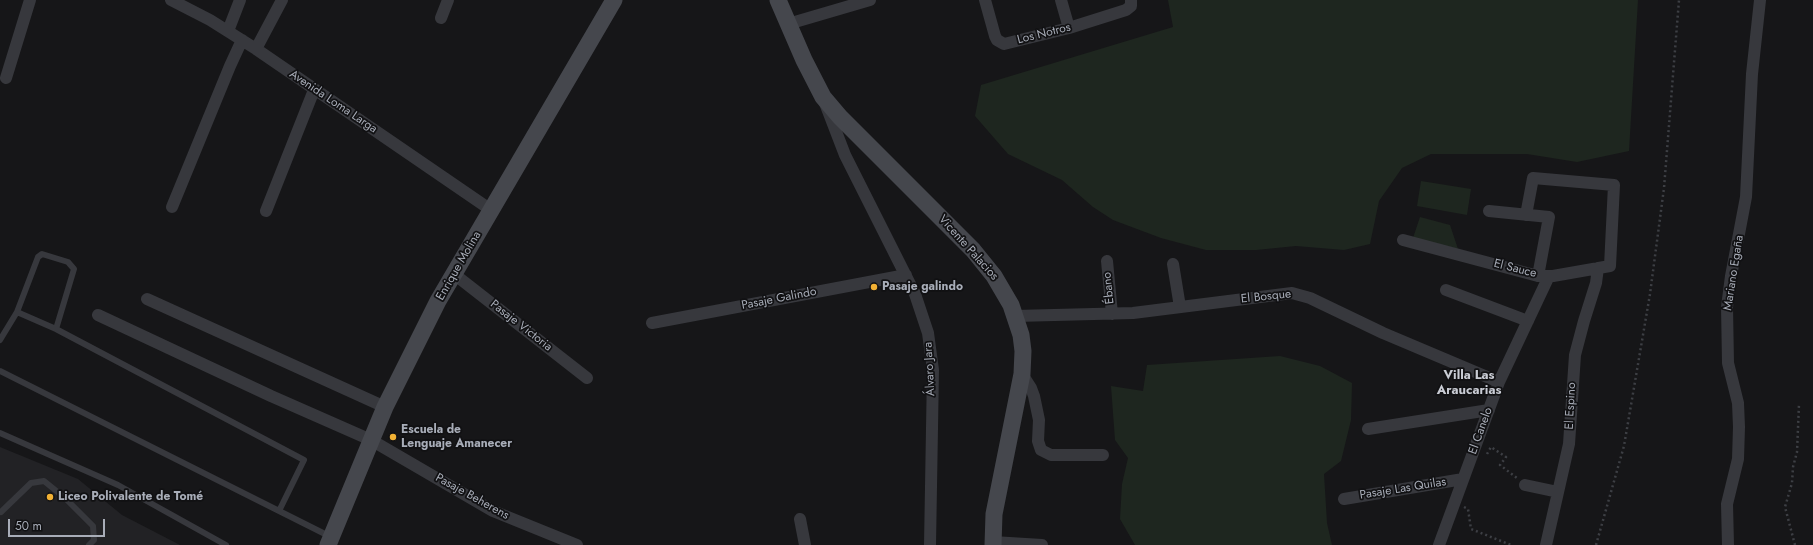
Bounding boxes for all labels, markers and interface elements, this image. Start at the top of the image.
street label: Los Notros [1016,20,1072,48]
street label: Avenida Loma Larga [286,67,380,137]
street label: Vicente Palacios [935,212,1001,284]
street label: Enrique Molina [433,229,485,303]
street label: Mariano Egaña [1721,234,1747,312]
street label: El Sauce [1492,257,1538,281]
street label: Ébano [1100,271,1118,305]
place label: Pasaje galindo [882,280,963,294]
marker: Pasaje galindo [869,282,879,292]
street label: Pasaje Galindo [740,285,818,313]
street label: El Bosque [1240,287,1292,307]
street label: Pasaje Victoria [487,297,555,355]
street label: Álvaro Jara [921,341,939,397]
district label: Villa Las Araucarias [1437,368,1501,399]
street label: El Espino [1563,382,1579,430]
street label: El Canelo [1466,406,1496,456]
place label: Escuela de Lenguaje Amanecer [401,423,512,451]
marker: Escuela de Lenguaje Amanecer [388,432,398,442]
street label: Pasaje Beherens [433,471,511,523]
street label: Pasaje Las Quilas [1359,475,1447,503]
place label: Liceo Polivalente de Tomé [58,490,203,504]
marker: Liceo Polivalente de Tomé [45,492,55,502]
scale bar [10,511,107,537]
text: 50 m [15,517,42,535]

